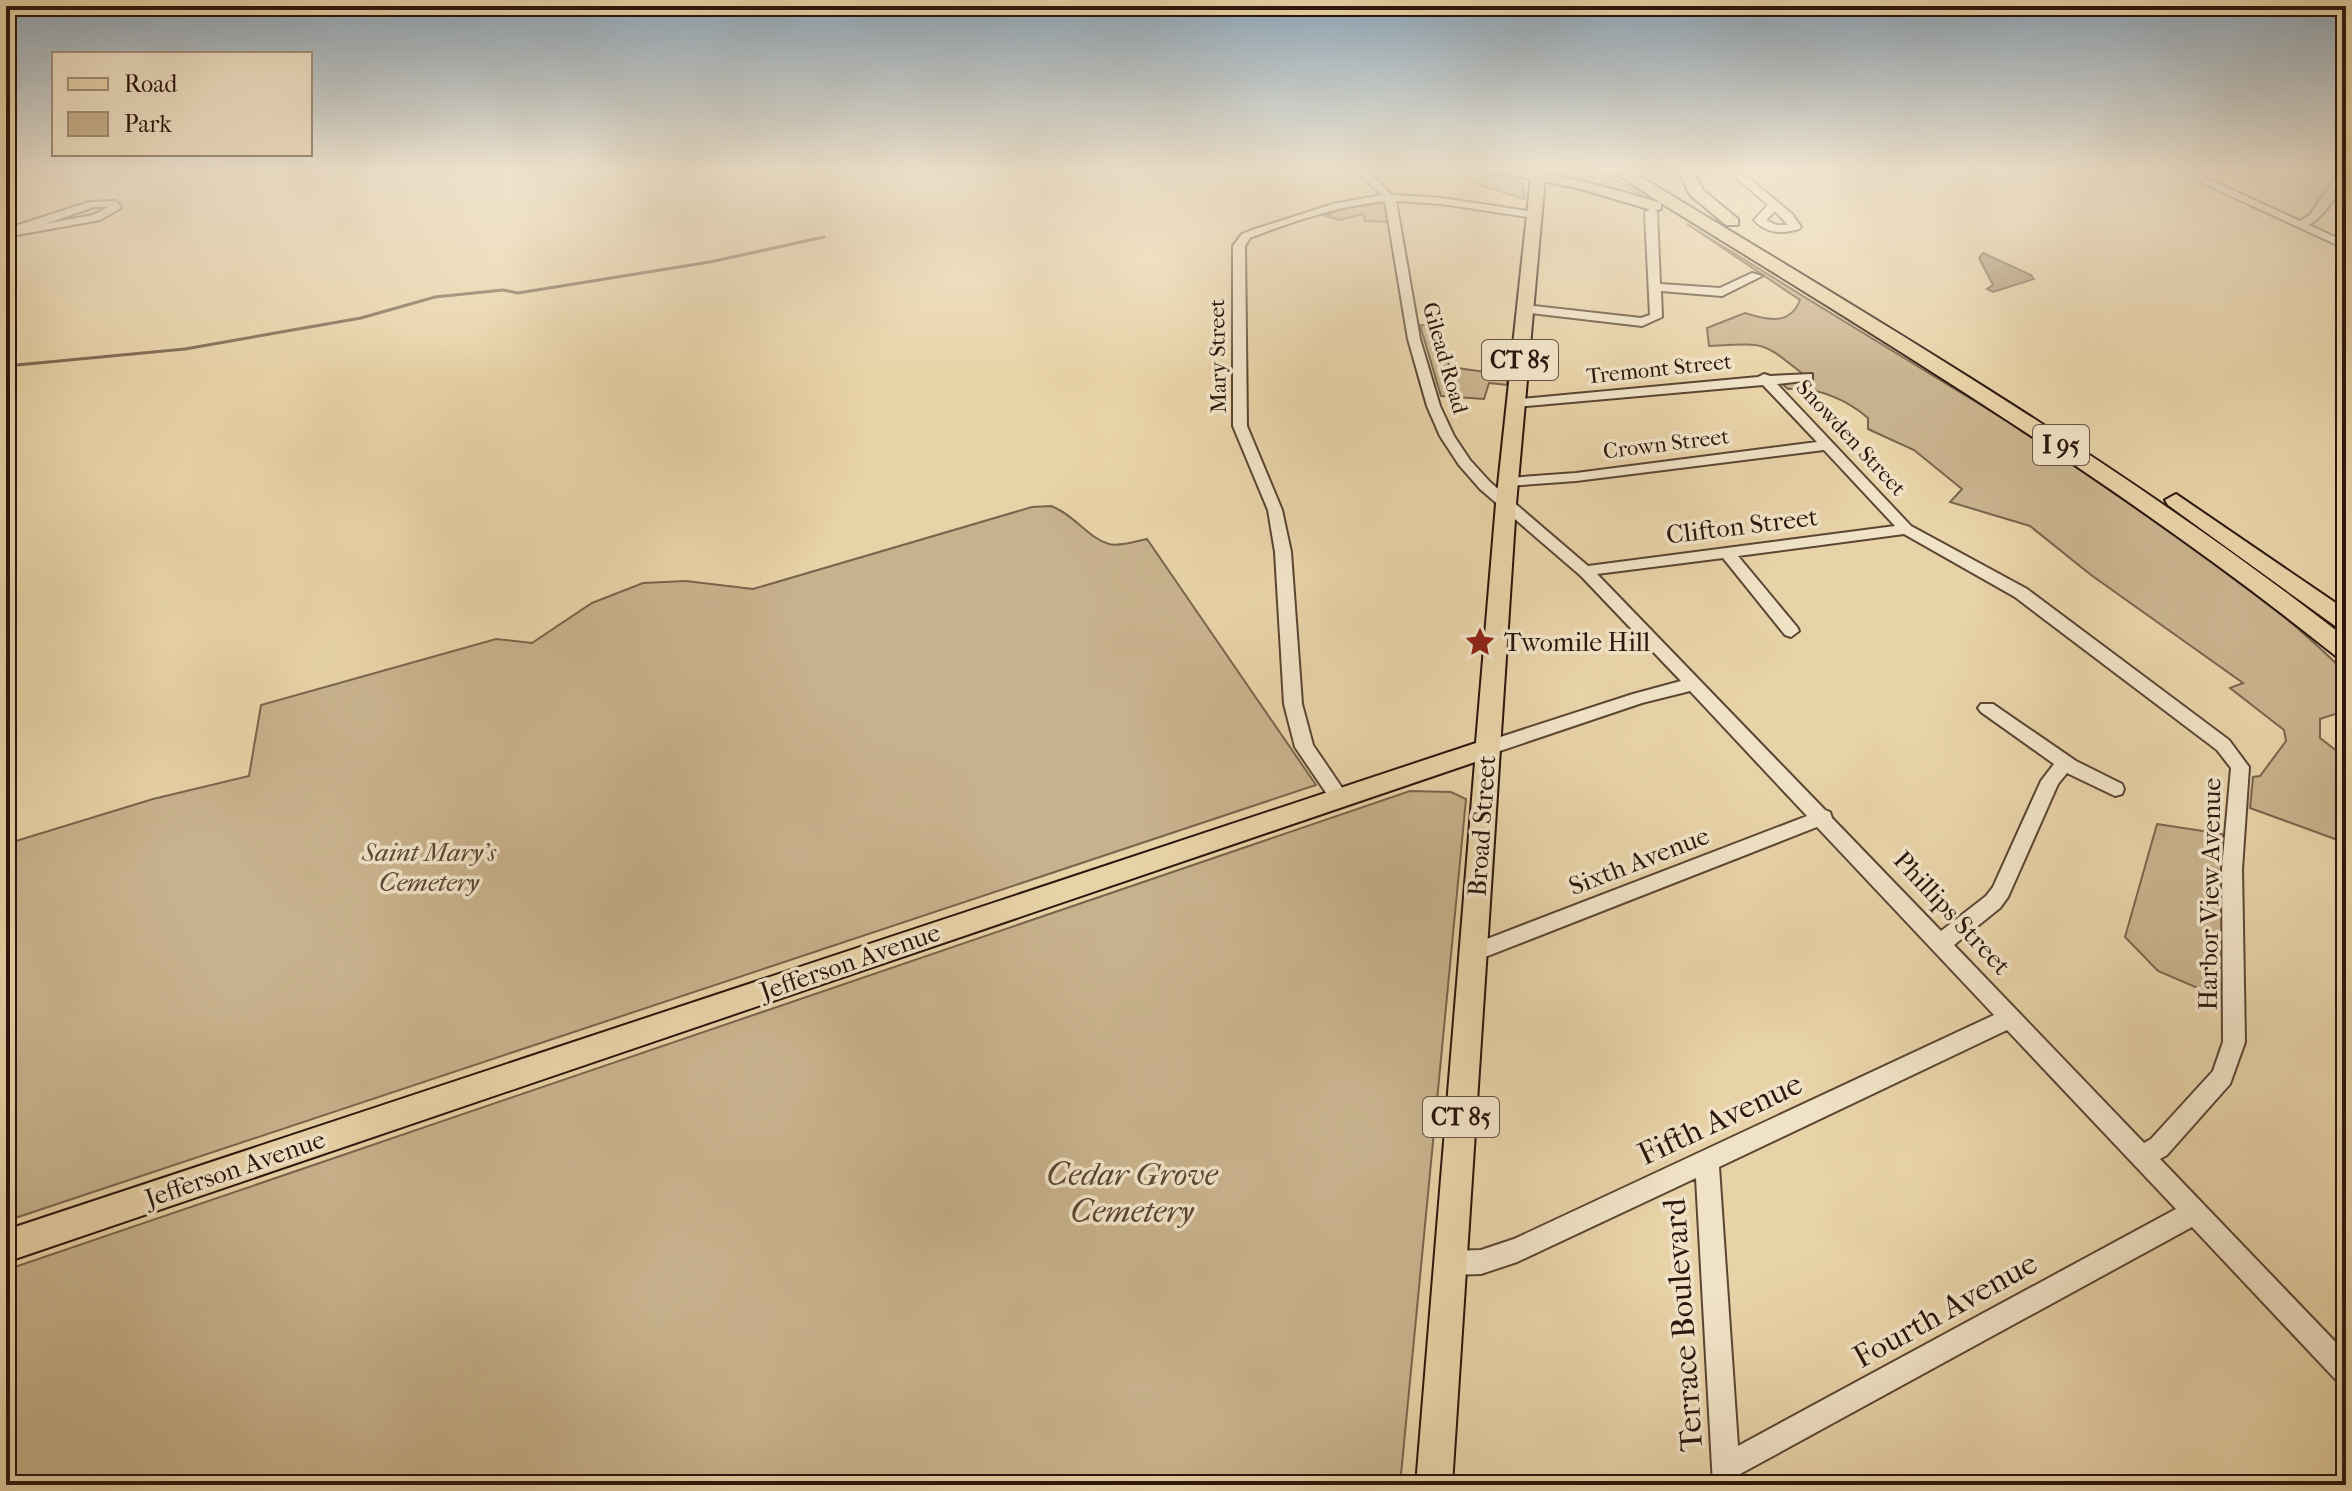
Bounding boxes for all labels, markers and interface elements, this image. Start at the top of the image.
legend [52,52,312,156]
text: Road [124,70,178,98]
text: Park [124,110,172,138]
street label: Mary Street [1204,299,1232,413]
street label: Gilead Road [1417,299,1474,418]
road number: CT 85 [1482,340,1558,380]
street label: Tremont Street [1585,348,1733,390]
street label: Snowden Street [1791,375,1911,501]
street label: Crown Street [1602,423,1731,465]
road number: I 95 [2033,425,2089,465]
street label: Clifton Street [1664,501,1820,551]
place icon: Twomile Hill [1463,625,1497,659]
place label: Twomile Hill [1504,627,1650,658]
street label: Broad Street [1462,754,1502,898]
street label: Harbor View Avenue [2192,777,2228,1011]
street label: Sixth Avenue [1564,820,1714,902]
park label: Saint Mary's Cemetery [361,837,497,898]
street label: Phillips Street [1887,845,2018,982]
street label: Jefferson Avenue [754,917,944,1008]
street label: Fifth Avenue [1632,1065,1808,1173]
road number: CT 85 [1423,1097,1499,1137]
street label: Jefferson Avenue [139,1124,329,1215]
park label: Cedar Grove Cemetery [1046,1156,1219,1230]
street label: Terrace Boulevard [1656,1197,1710,1453]
street label: Fourth Avenue [1847,1244,2044,1376]

